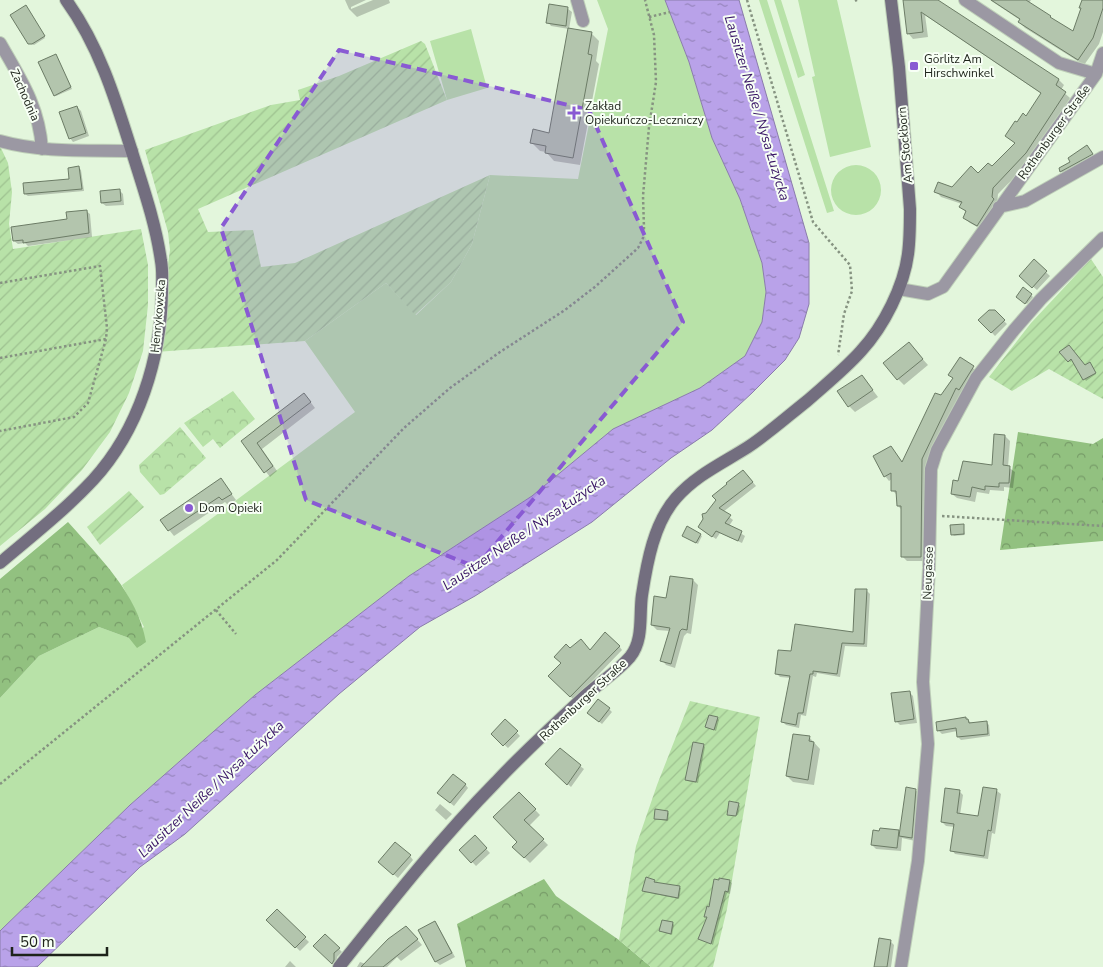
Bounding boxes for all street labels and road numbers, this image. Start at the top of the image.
street label: Zachodnia [6,66,44,124]
street label: Rothenburger Straße [1014,81,1094,183]
street label: Am Stockborn [894,106,916,184]
street label: Henrykowska [147,279,169,353]
street label: Neugasse [919,546,937,600]
street label: Rothenburger Straße [536,655,630,745]

